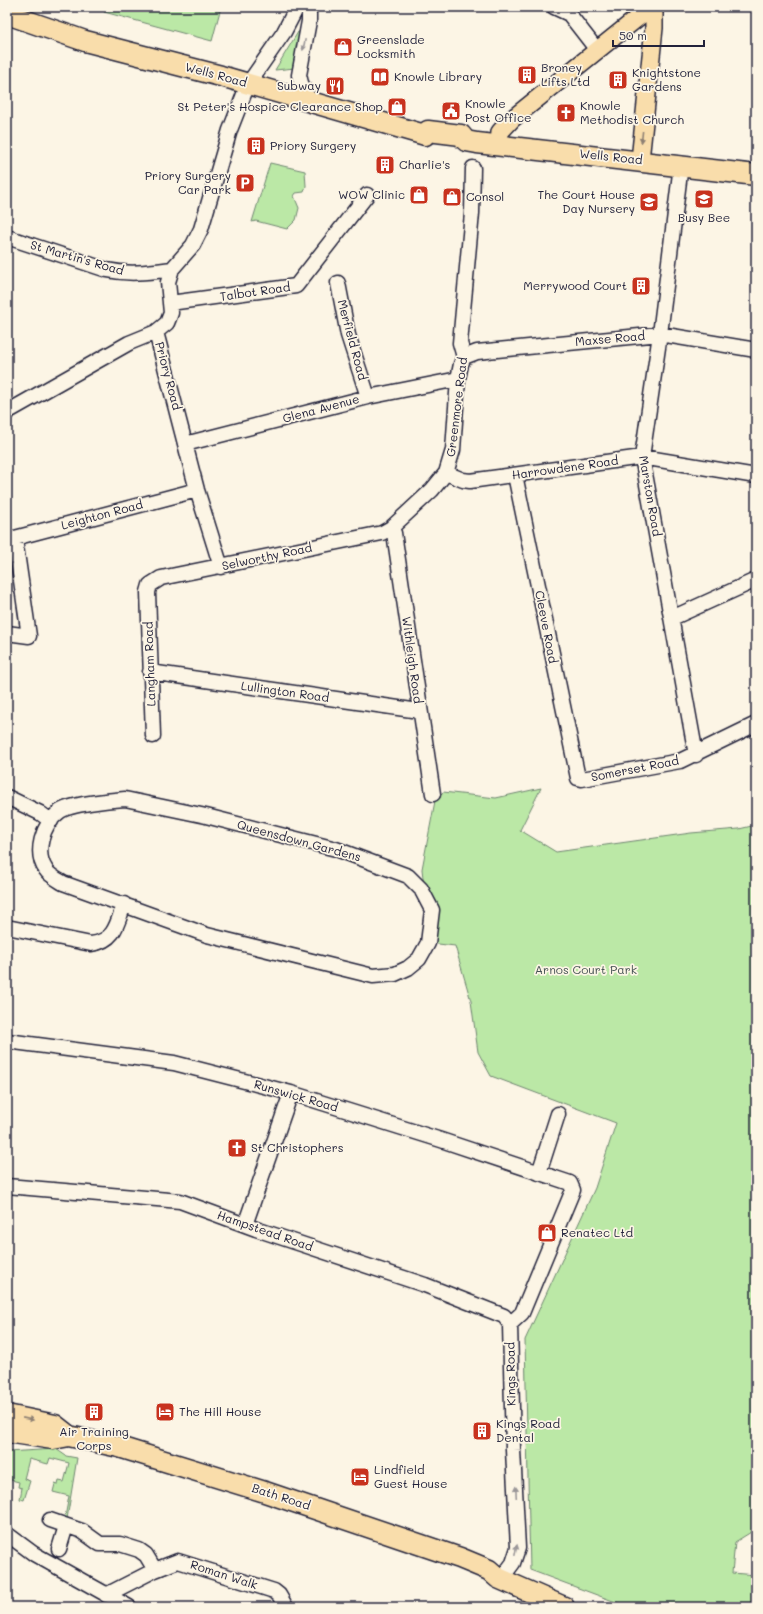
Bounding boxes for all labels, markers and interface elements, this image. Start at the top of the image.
scale bar [613,22,704,48]
text: 50 m [619,27,647,43]
place label: Greenslade Locksmith [357,31,425,61]
shop icon: Greenslade Locksmith [332,36,354,58]
one-way arrow [300,39,306,52]
street label: Wells Road [183,58,249,90]
place label: Broney Lifts Ltd [541,59,590,89]
building icon: Broney Lifts Ltd [516,64,538,86]
place label: Knightstone Gardens [632,64,701,94]
library icon: Knowle Library [369,66,391,88]
place label: Knowle Library [394,68,482,84]
building icon: Knightstone Gardens [607,69,629,91]
restaurant icon: Subway [324,75,346,97]
place label: Subway [277,77,321,93]
place label: Knowle Post Office [465,95,531,125]
shop icon: St Peter's Hospice Clearance Shop [386,96,408,118]
place label: Knowle Methodist Church [580,97,684,127]
place label: St Peter's Hospice Clearance Shop [177,98,383,114]
public building icon: Knowle Post Office [440,100,462,122]
church icon: Knowle Methodist Church [555,102,577,124]
one-way arrow [639,131,646,143]
building icon: Priory Surgery [245,135,267,157]
place label: Priory Surgery [270,137,356,153]
street label: Wells Road [579,145,644,167]
building icon: Charlie's [374,154,396,176]
place label: Charlie's [399,156,451,172]
place label: Priory Surgery Car Park [145,167,231,197]
parking icon: Priory Surgery Car Park [234,172,256,194]
shop icon: WOW Clinic [408,184,430,206]
place label: WOW Clinic [338,186,405,202]
shop icon: Consol [441,186,463,208]
place label: The Court House Day Nursery [537,186,635,216]
place label: Consol [466,188,504,204]
school or university icon: Busy Bee [693,188,715,210]
school or university icon: The Court House Day Nursery [638,191,660,213]
place label: Busy Bee [678,209,730,225]
street label: St Martin's Road [29,236,126,278]
building icon: Merrywood Court [630,275,652,297]
place label: Merrywood Court [523,277,627,293]
street label: Talbot Road [219,278,291,304]
street label: Merfield Road [334,298,372,382]
street label: Maxse Road [574,327,646,349]
street label: Priory Road [152,340,186,412]
street label: Greenmore Road [442,356,470,458]
street label: Glena Avenue [281,390,361,426]
street label: Harrowdene Road [511,452,620,482]
street label: Marston Road [636,454,666,538]
street label: Leighton Road [59,495,145,533]
street label: Selworthy Road [220,539,314,573]
street label: Cleeve Road [532,589,562,665]
street label: Withleigh Road [399,615,427,705]
street label: Langham Road [140,621,158,707]
street label: Lullington Road [240,677,331,705]
street label: Somerset Road [590,752,680,784]
street label: Queensdown Gardens [236,816,363,864]
park label: Arnos Court Park [535,961,637,977]
street label: Runswick Road [252,1075,341,1115]
church icon: St Christophers [226,1137,248,1159]
place label: St Christophers [251,1139,344,1155]
street label: Hampstead Road [215,1206,316,1254]
shop icon: Renatec Ltd [536,1222,558,1244]
place label: Renatec Ltd [561,1224,633,1240]
street label: Kings Road [501,1341,519,1406]
building icon: Air Training Corps [83,1401,105,1423]
hotel icon: The Hill House [154,1401,176,1423]
place label: The Hill House [179,1403,261,1419]
place label: Kings Road Dental [496,1415,561,1445]
one-way arrow [22,1416,34,1422]
building icon: Kings Road Dental [471,1420,493,1442]
place label: Air Training Corps [59,1423,129,1453]
place label: Lindfield Guest House [374,1461,447,1491]
hotel icon: Lindfield Guest House [349,1466,371,1488]
street label: Bath Road [250,1479,313,1513]
one-way arrow [512,1486,519,1498]
one-way arrow [514,1544,520,1556]
street label: Roman Walk [189,1556,260,1592]

